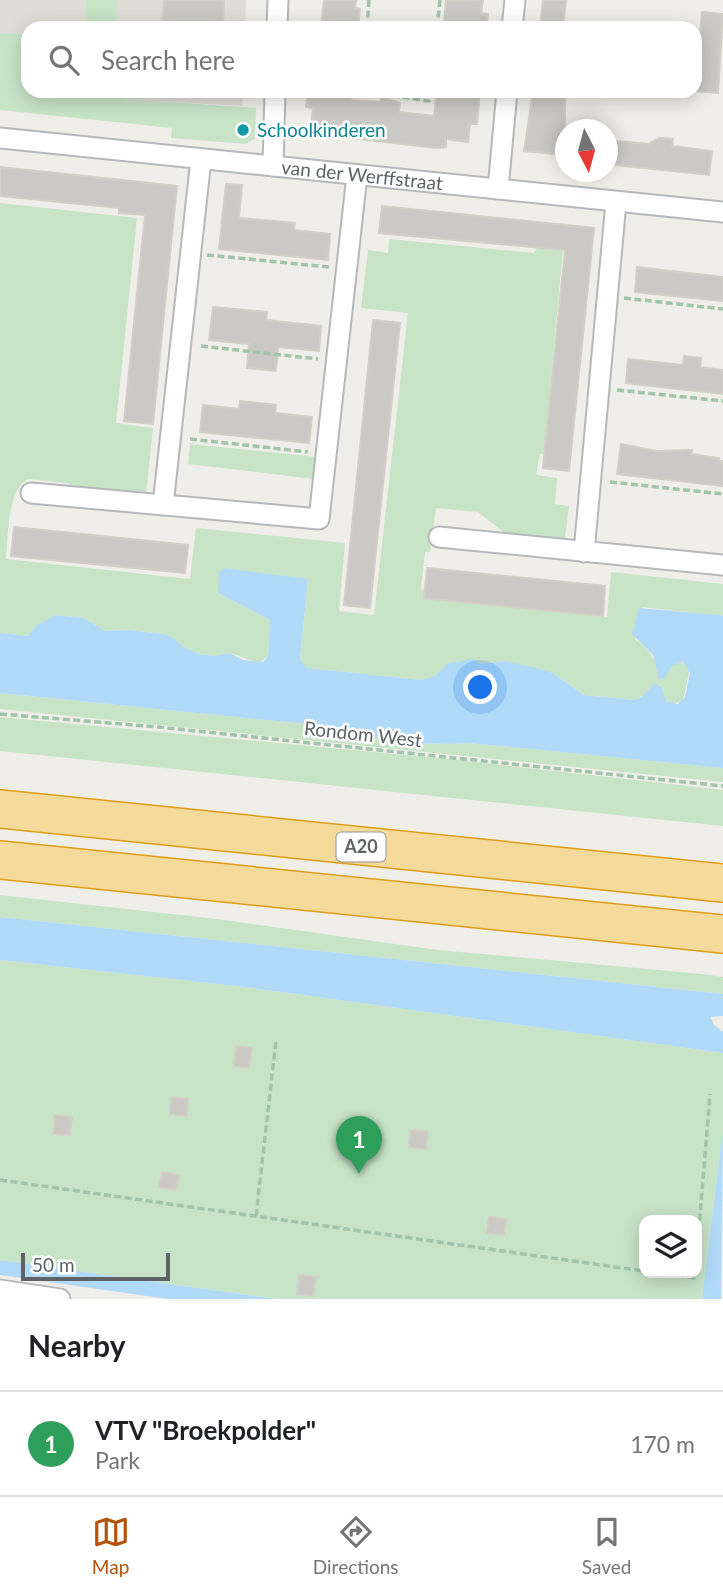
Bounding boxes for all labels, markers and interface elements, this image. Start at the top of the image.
search box [21,21,702,98]
icon: search [45,41,83,79]
text: Search here [101,44,235,76]
place label: Schoolkinderen [257,118,386,141]
north arrow [555,119,618,182]
marker: Schoolkinderen [235,122,251,138]
street label: van der Werffstraat [280,155,444,194]
your location [463,670,497,704]
street label: Rondom West [303,716,423,751]
road number: A20 [336,832,386,862]
pin: 1 [336,1116,382,1174]
map controls [639,1215,702,1278]
button: layers [639,1215,702,1278]
scale bar [21,1250,170,1282]
text: 50 m [32,1253,75,1276]
text: Nearby [28,1327,126,1363]
text: VTV "Broekpolder" [95,1414,316,1446]
text: 1 [44,1430,58,1458]
text: 170 m [630,1430,695,1458]
text: Park [95,1446,140,1474]
tab: Map [92,1513,130,1578]
tab: Directions [313,1513,399,1578]
tab: Saved [582,1513,631,1578]

